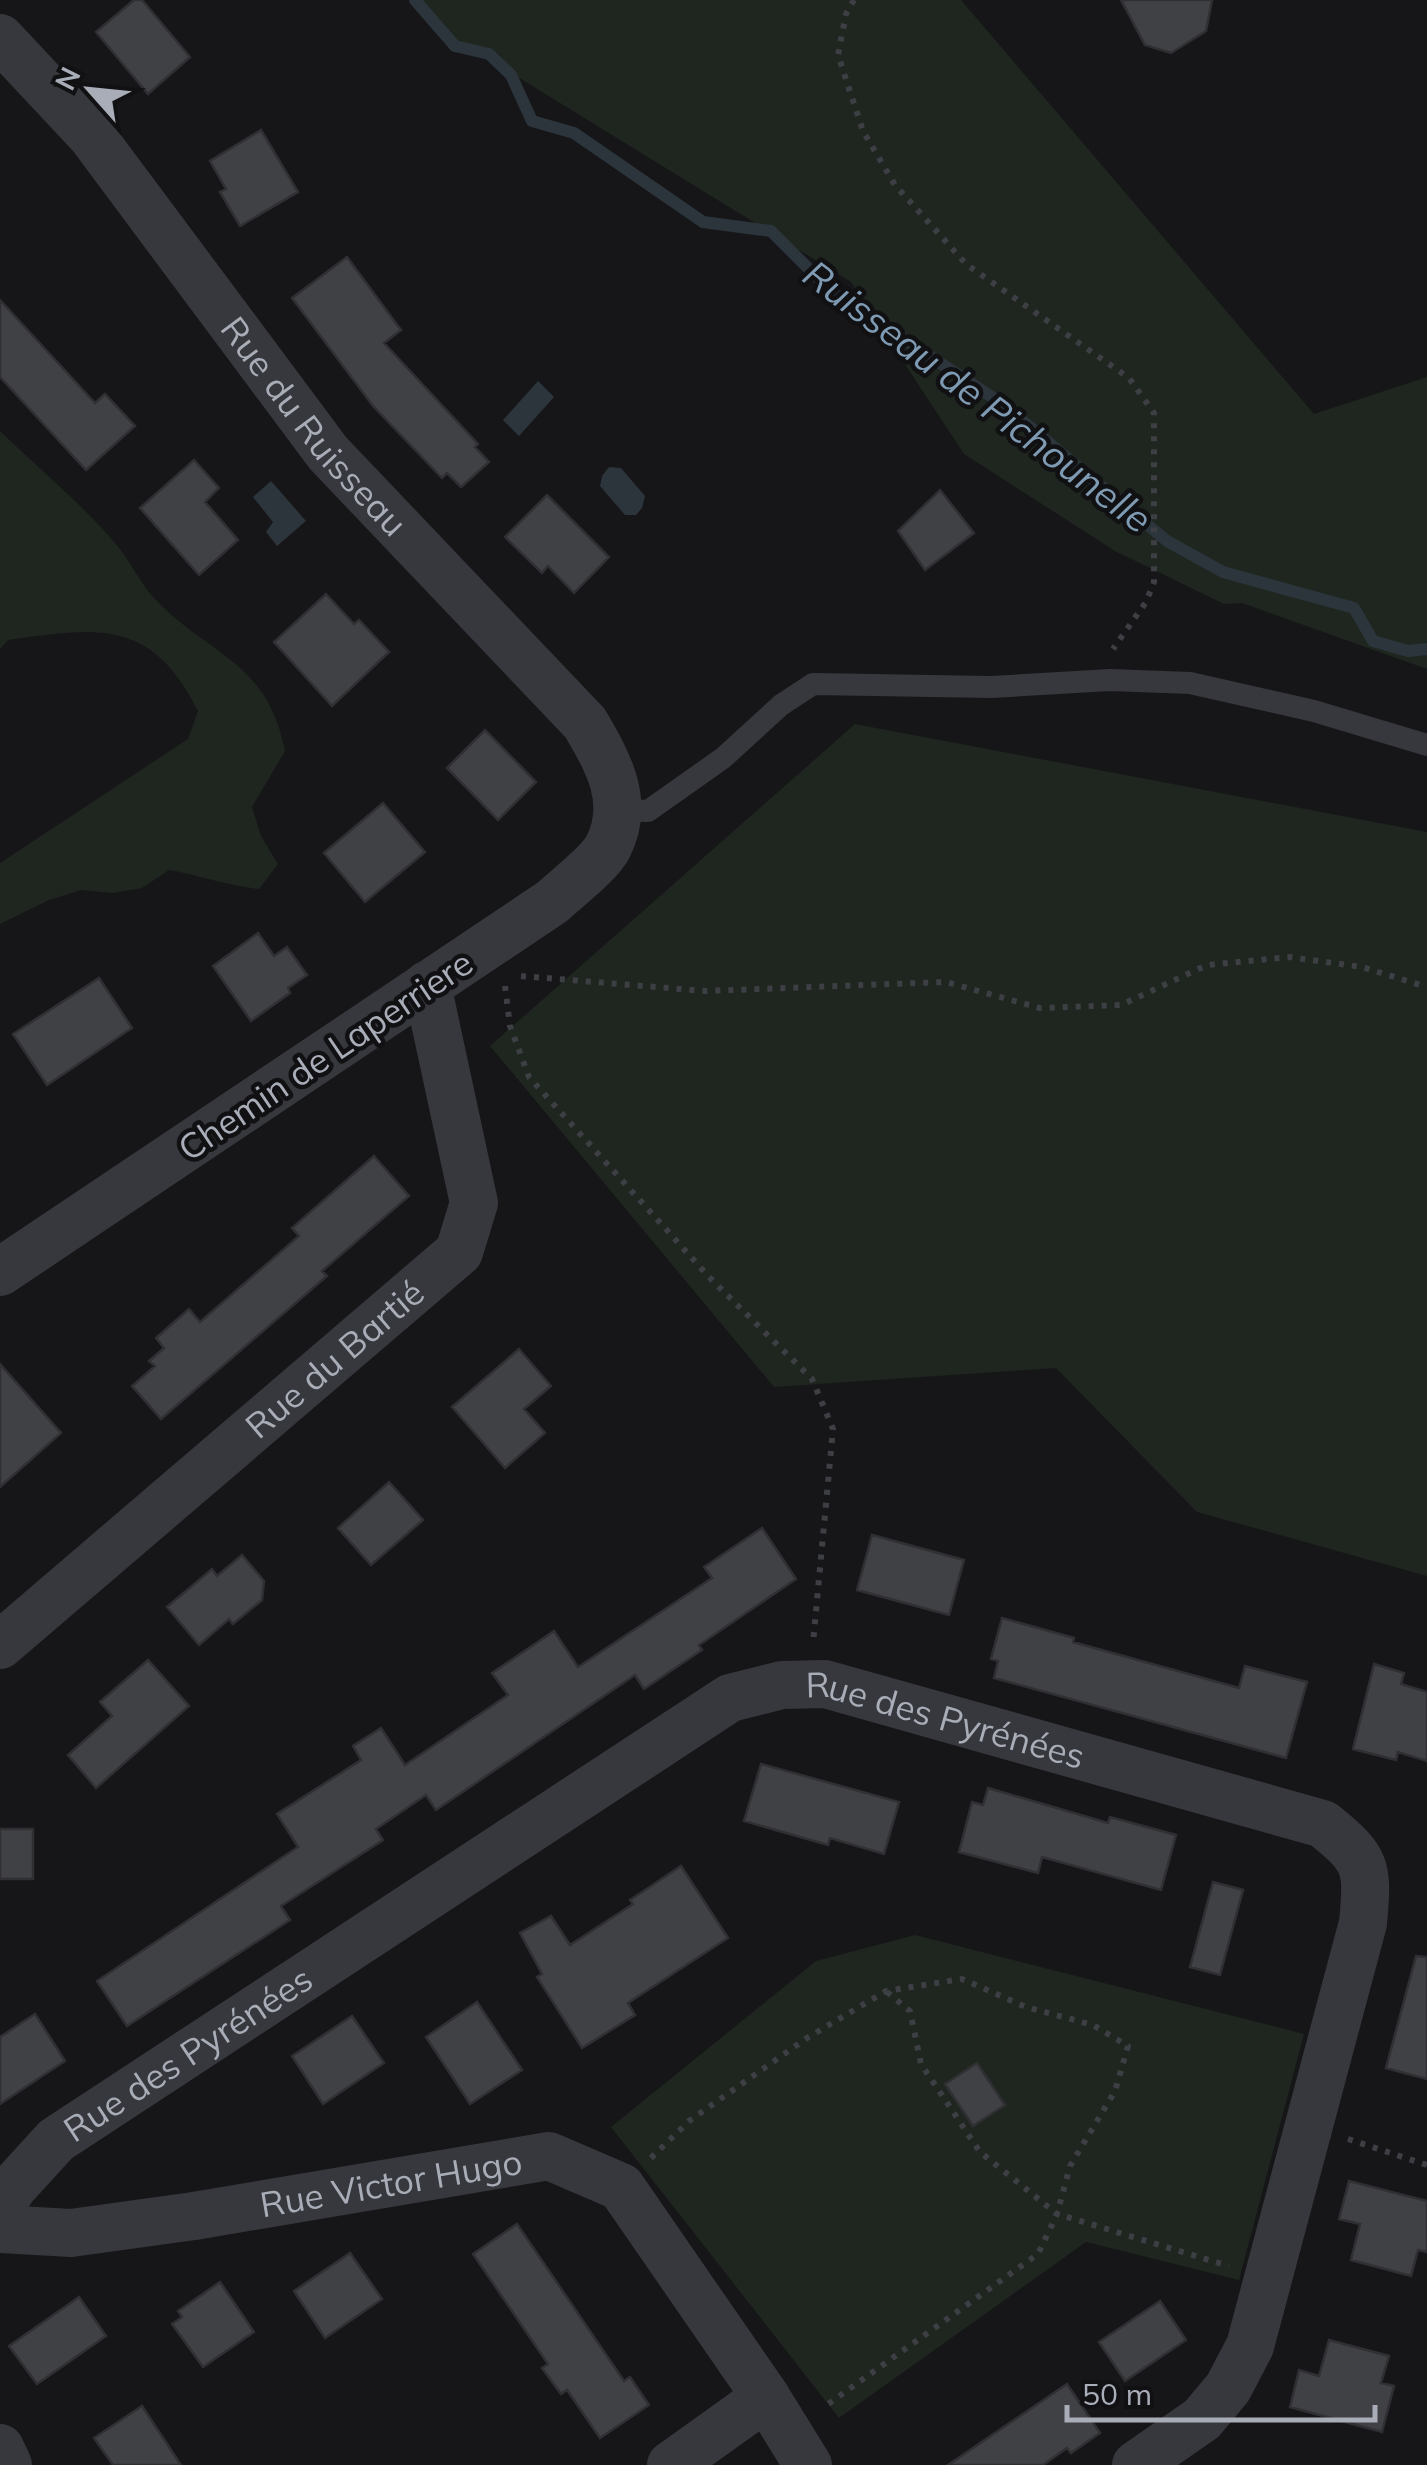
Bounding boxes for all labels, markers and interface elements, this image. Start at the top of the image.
north arrow [40,40,140,140]
text: N [47,61,88,96]
water label: Ruisseau de Pichounelle [794,249,1162,543]
street label: Rue du Ruisseau [212,308,417,545]
street label: Chemin de Laperriere [169,940,481,1170]
street label: Rue du Bartié [236,1270,433,1447]
street label: Rue des Pyrénées [805,1662,1090,1778]
street label: Rue des Pyrénées [55,1956,320,2151]
street label: Rue Victor Hugo [257,2139,525,2226]
scale bar [1067,2360,1374,2422]
text: 50 m [1082,2375,1152,2413]

